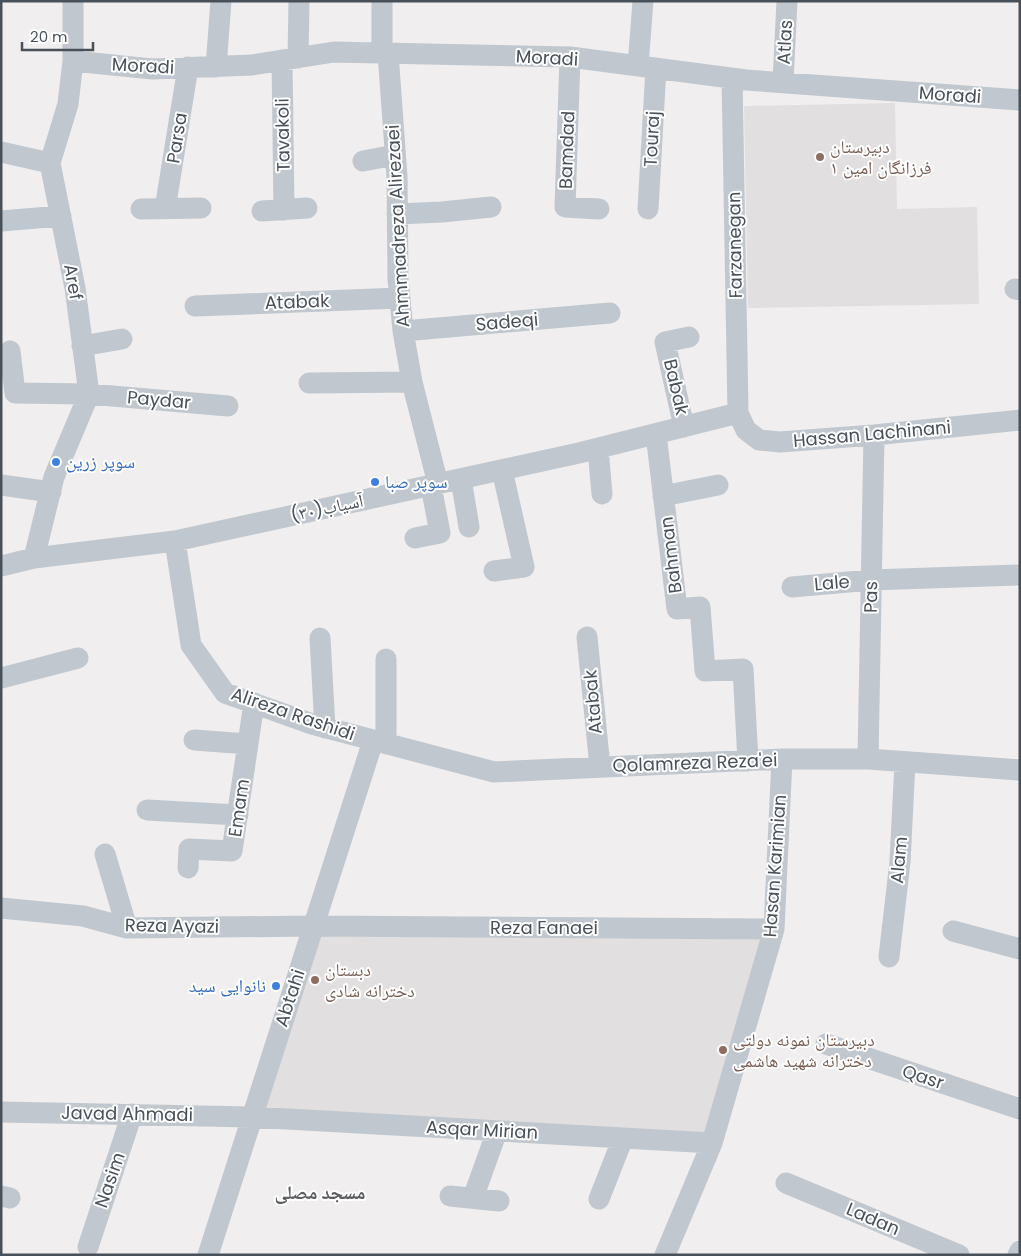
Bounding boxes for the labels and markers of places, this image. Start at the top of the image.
place label: دبیرستان فرزانگان امین ۱ [830,134,932,180]
marker: دبیرستان فرزانگان امین ۱ [814,151,826,163]
place label: سوپر زرین [66,449,135,474]
marker: سوپر زرین [50,456,62,468]
place label: سوپر صبا [385,469,447,494]
marker: سوپر صبا [369,476,381,488]
place label: دبستان دخترانه شادی [325,957,415,1003]
place label: نانوایی سید [189,973,266,998]
marker: دبستان دخترانه شادی [309,974,321,986]
marker: نانوایی سید [270,980,282,992]
place label: دبیرستان نمونه دولتی دخترانه شهید هاشمی [733,1027,875,1073]
marker: دبیرستان نمونه دولتی دخترانه شهید هاشمی [717,1044,729,1056]

